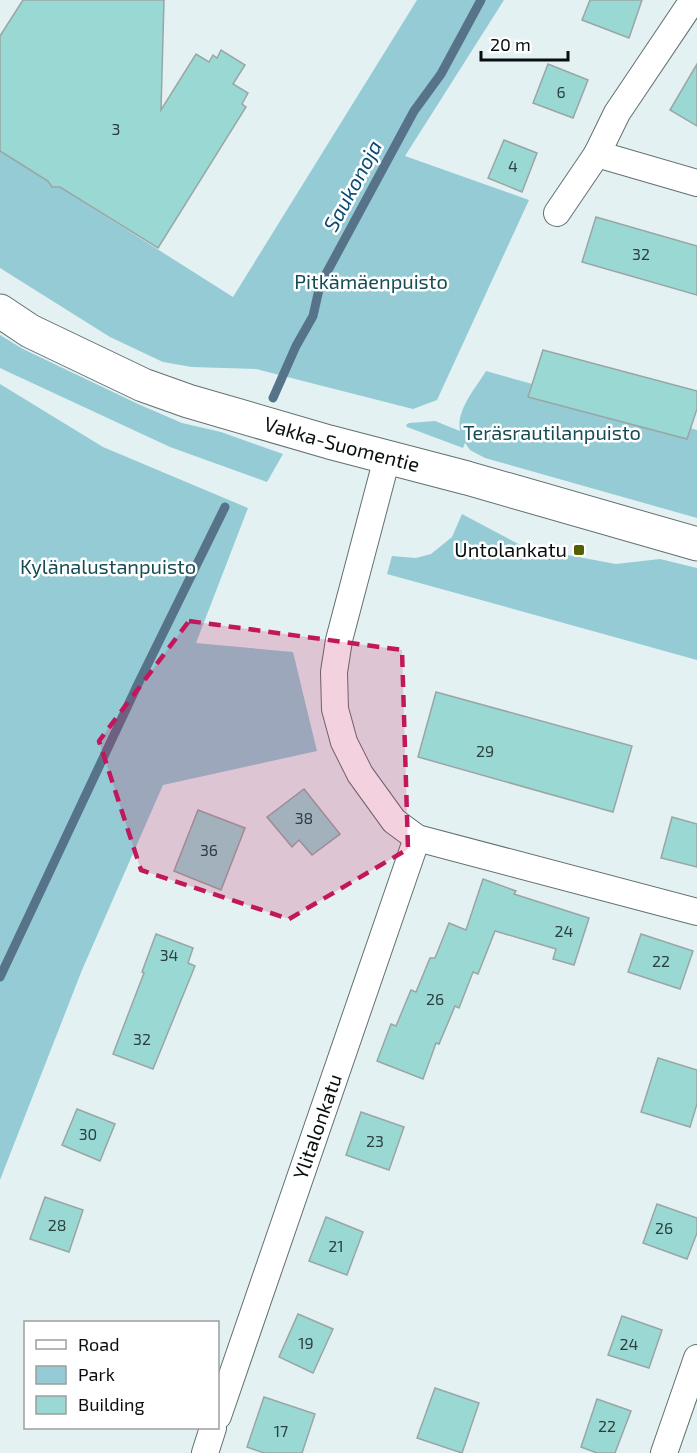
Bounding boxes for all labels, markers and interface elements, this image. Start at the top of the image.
scale bar [481,24,568,62]
text: 20 m [490,33,531,55]
house number: 6 [556,82,566,101]
house number: 3 [112,119,120,138]
water label: Saukonoja [317,135,387,236]
house number: 4 [508,156,518,175]
house number: 32 [632,244,650,263]
park label: Pitkämäenpuisto [294,269,448,293]
street label: Vakka-Suomentie [262,411,422,476]
park label: Teräsrautilanpuisto [463,420,641,444]
place label: Untolankatu [454,537,567,561]
marker: Untolankatu [572,543,586,557]
park label: Kylänalustanpuisto [20,554,196,578]
house number: 29 [476,741,494,760]
house number: 38 [295,808,313,827]
house number: 36 [200,840,218,859]
house number: 24 [555,921,574,940]
house number: 34 [160,945,179,964]
house number: 22 [652,951,670,970]
house number: 26 [426,989,444,1008]
house number: 32 [133,1029,151,1048]
street label: Ylitalonkatu [287,1070,346,1182]
house number: 30 [79,1124,97,1143]
house number: 23 [366,1131,384,1150]
house number: 28 [48,1215,66,1234]
house number: 26 [655,1218,673,1237]
house number: 21 [328,1236,344,1255]
legend [24,1321,219,1429]
text: Road [78,1333,119,1355]
house number: 19 [298,1333,314,1352]
house number: 24 [620,1334,639,1353]
text: Park [78,1363,115,1385]
text: Building [78,1393,145,1415]
house number: 22 [598,1416,616,1435]
house number: 17 [274,1421,288,1440]

